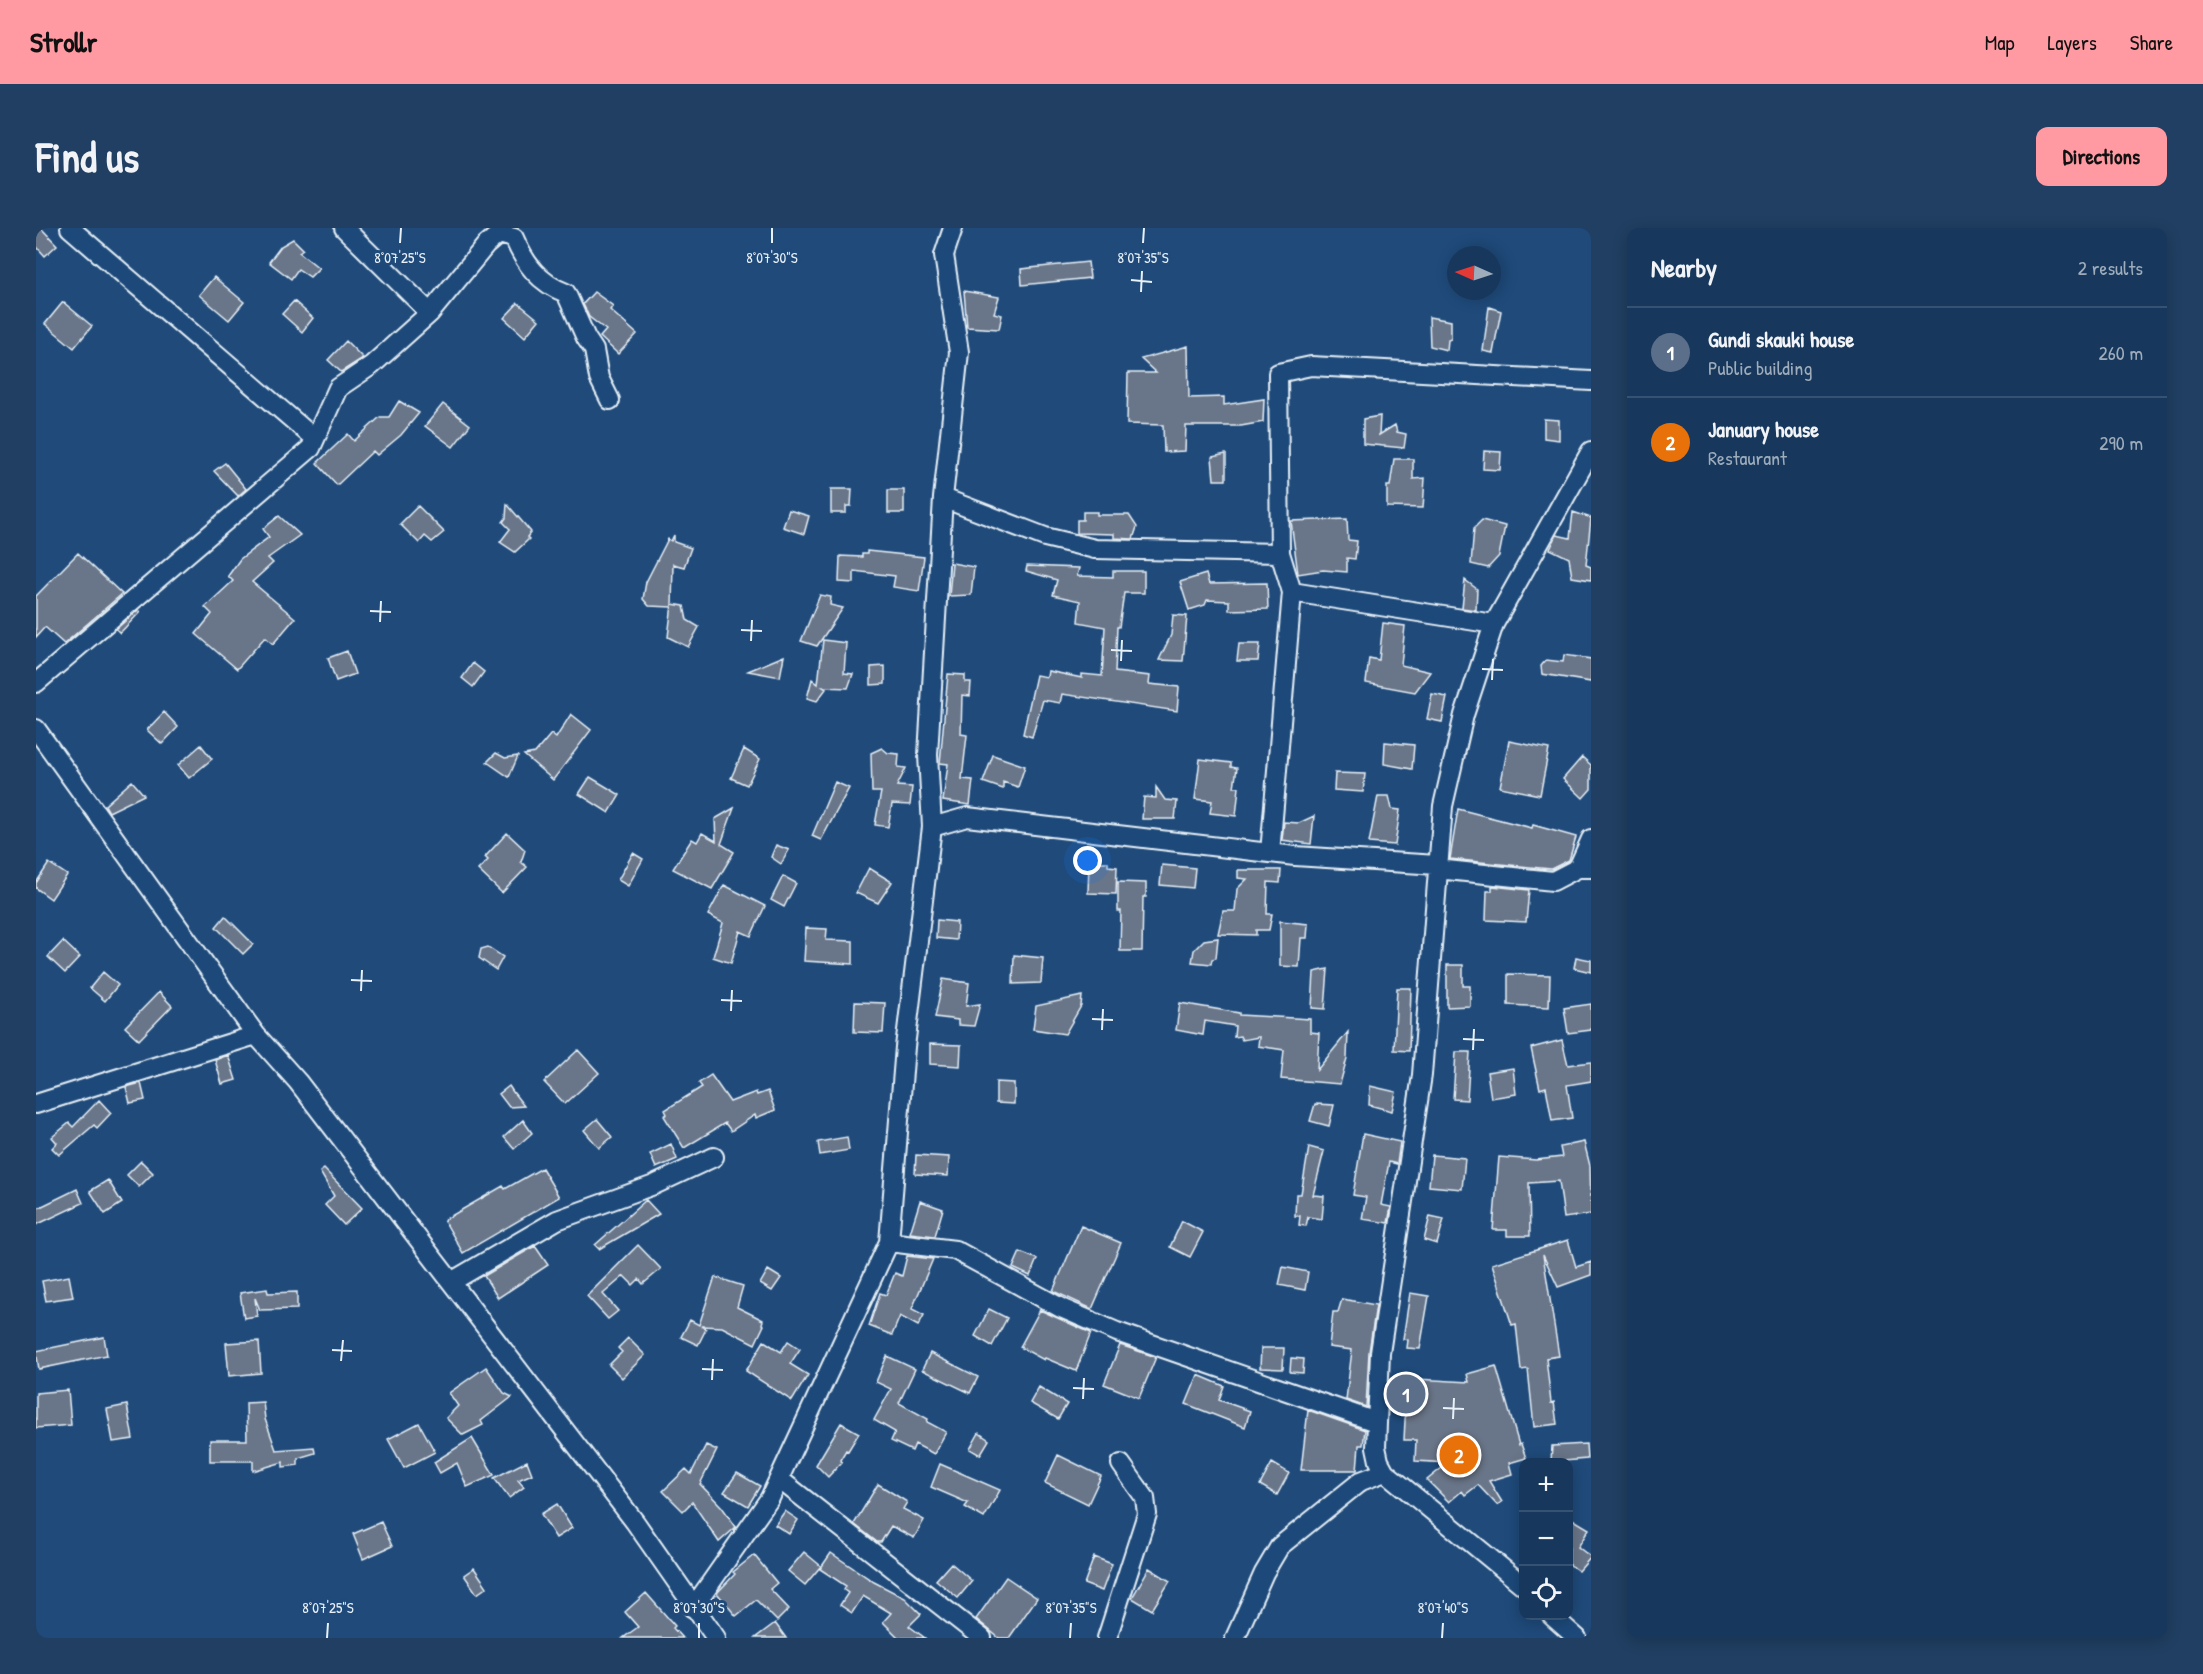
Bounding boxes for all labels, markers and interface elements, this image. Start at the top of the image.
text: Strollr [30,23,97,61]
text: Map [1985,28,2014,57]
text: Layers [2047,28,2097,57]
text: Share [2130,28,2173,57]
button: Directions [2036,127,2167,186]
text: Find us [36,128,139,185]
north arrow [1447,246,1501,300]
text: 8°07'25"S [374,247,426,268]
text: 8°07'30"S [746,247,798,268]
text: 8°07'35"S [1117,247,1169,268]
text: Nearby [1651,250,1717,285]
text: 2 results [2078,254,2143,281]
text: Gundi skauki house [1708,324,1854,354]
text: 1 [1667,339,1674,366]
text: 260 m [2099,339,2143,366]
text: Public building [1708,354,1812,381]
text: January house [1708,414,1819,444]
text: 2 [1666,429,1675,456]
text: 290 m [2099,429,2143,456]
text: Restaurant [1708,444,1787,471]
your location [1073,846,1102,875]
pin: 1 [1386,1372,1426,1416]
pin: 2 [1440,1432,1478,1478]
map controls [1519,1458,1573,1620]
button: + [1519,1458,1573,1512]
button: − [1519,1512,1573,1566]
button: locate [1519,1566,1573,1620]
text: 8°07'25"S [302,1597,354,1618]
text: 8°07'30"S [673,1597,725,1618]
text: 8°07'35"S [1045,1597,1097,1618]
text: 8°07'40"S [1418,1597,1468,1618]

